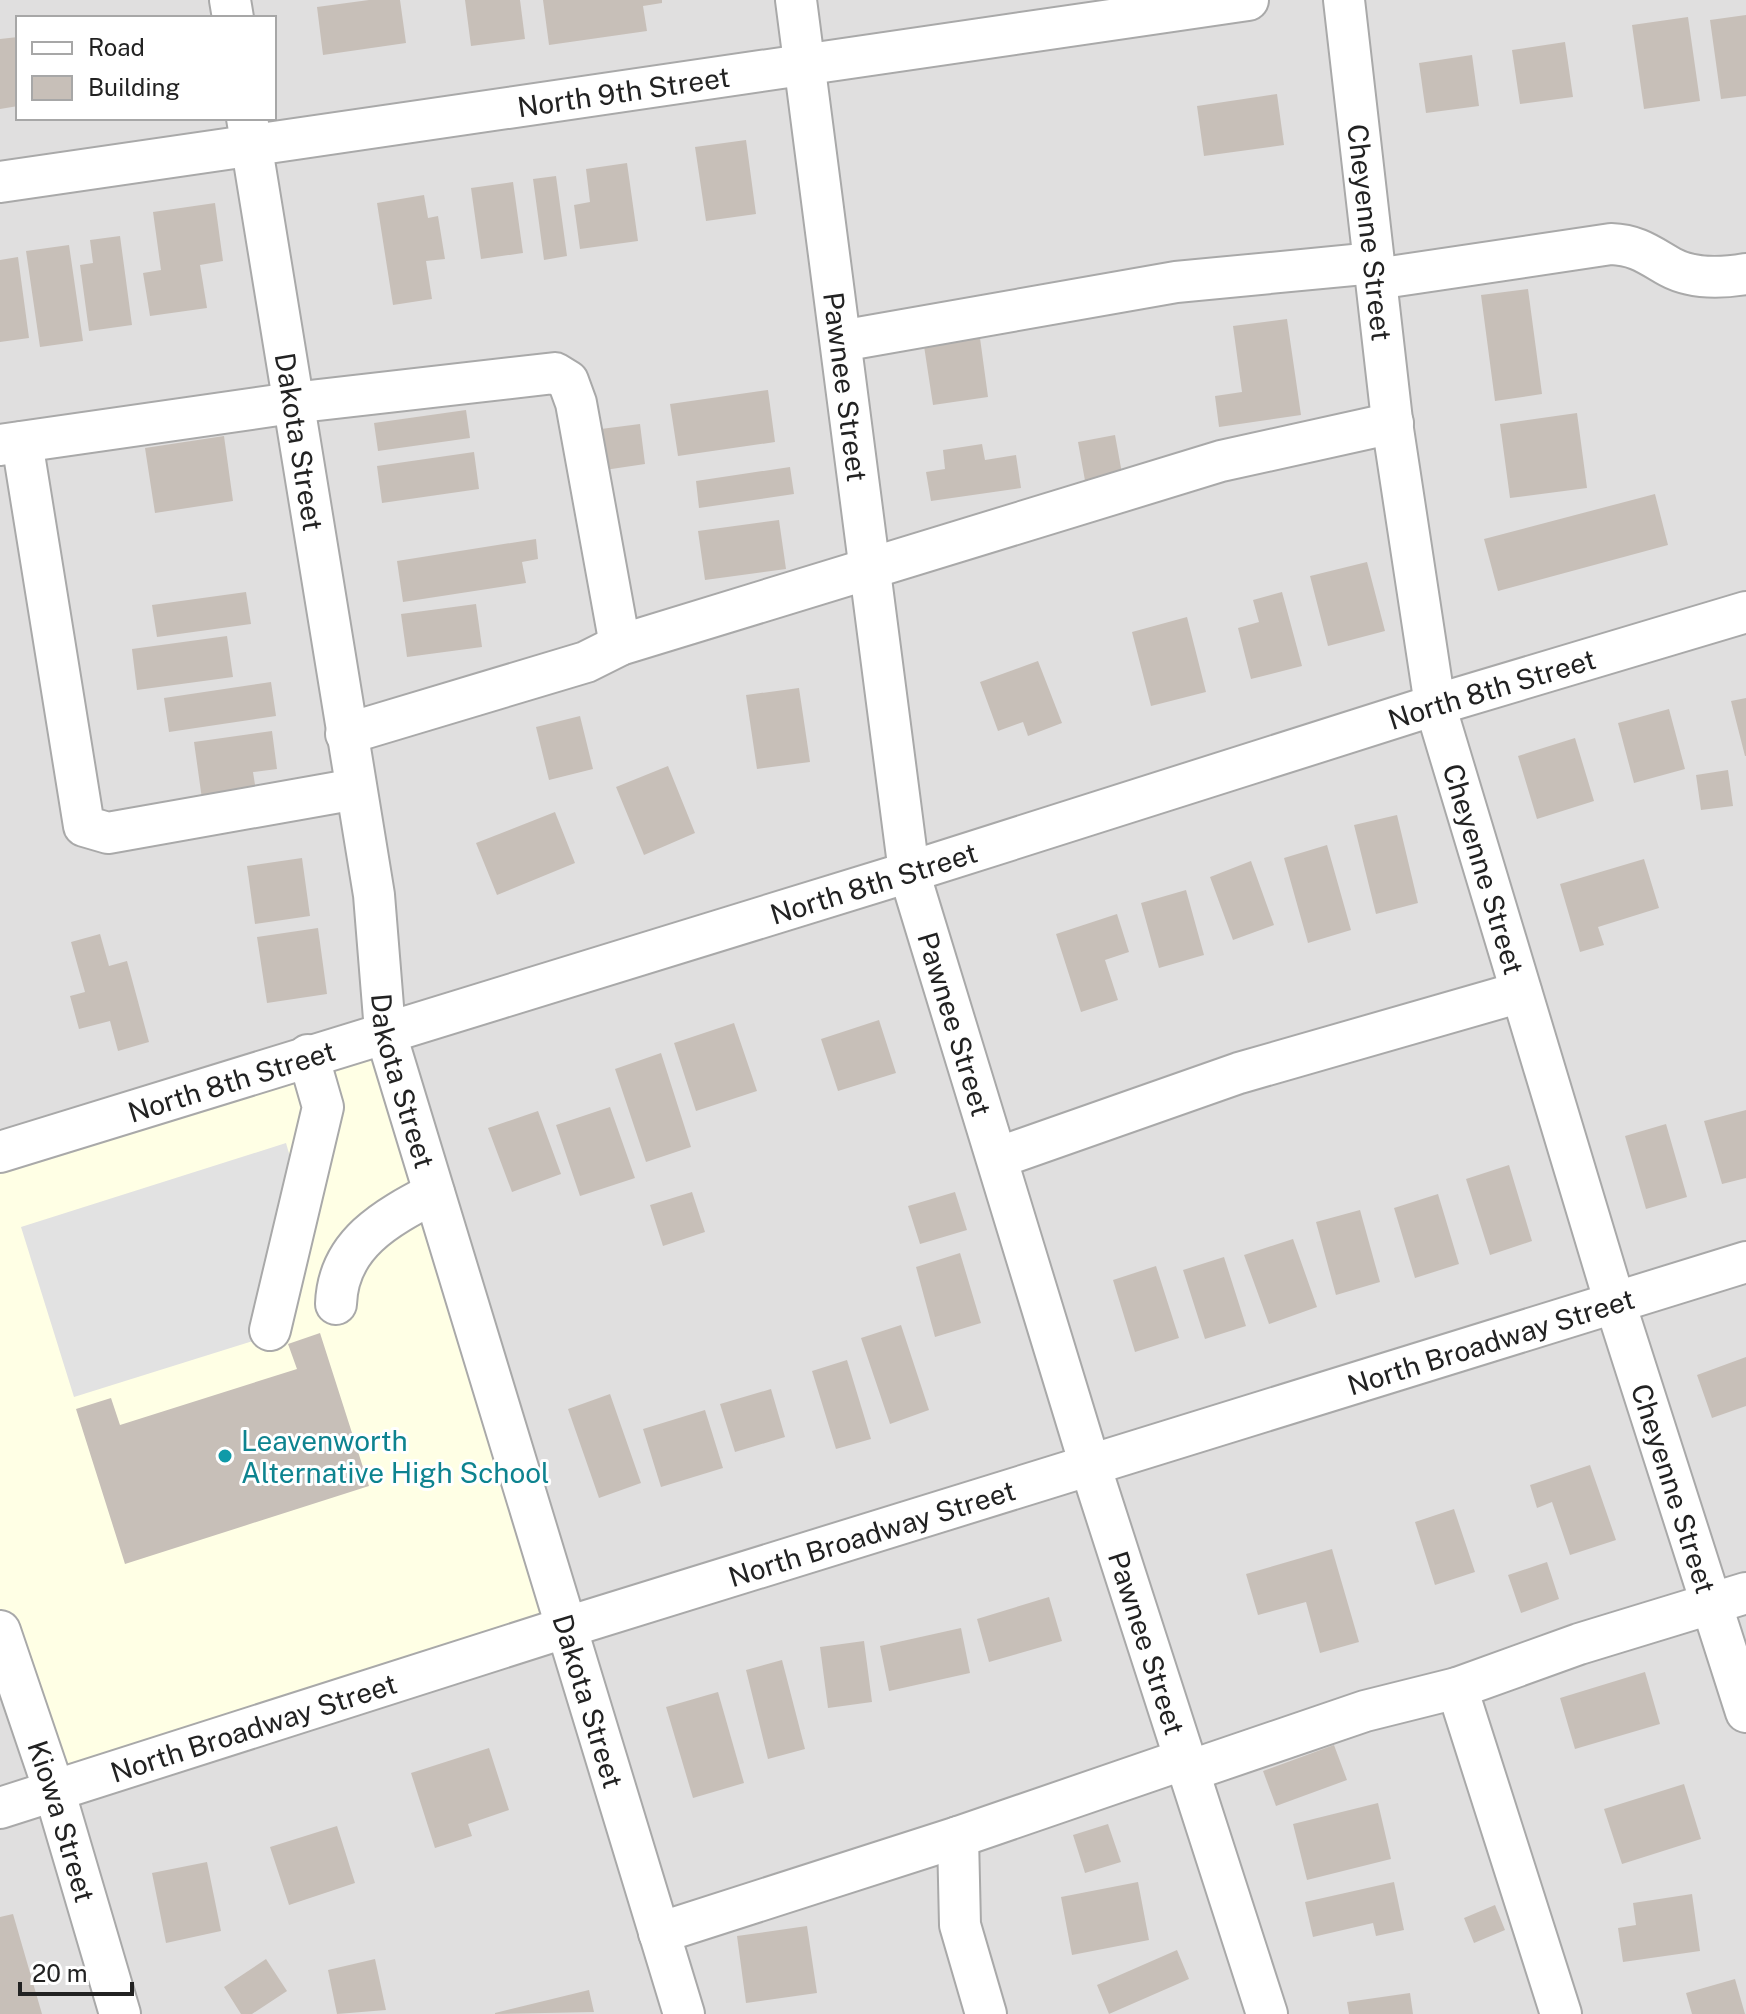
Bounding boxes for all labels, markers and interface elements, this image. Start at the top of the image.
legend [16,16,276,120]
text: Road [88,33,145,61]
street label: North 9th Street [515,59,732,123]
text: Building [88,73,180,101]
street label: Cheyenne Street [1342,122,1399,343]
street label: Pawnee Street [817,290,875,484]
street label: Dakota Street [269,350,331,533]
street label: North 8th Street [1384,641,1599,735]
street label: Cheyenne Street [1437,759,1532,978]
street label: North 8th Street [766,835,981,930]
street label: Pawnee Street [912,928,999,1120]
street label: Dakota Street [366,992,442,1172]
street label: North 8th Street [124,1033,339,1128]
street label: North Broadway Street [1343,1281,1638,1401]
street label: Cheyenne Street [1625,1379,1723,1597]
place label: Leavenworth Alternative High School [241,1424,550,1489]
marker: Leavenworth Alternative High School [216,1447,234,1465]
street label: North Broadway Street [724,1473,1019,1593]
street label: Pawnee Street [1102,1547,1192,1739]
street label: Dakota Street [547,1610,631,1792]
street label: North Broadway Street [106,1666,401,1788]
street label: Kiowa Street [22,1736,103,1906]
scale bar [20,1946,132,1996]
text: 20 m [32,1959,88,1987]

